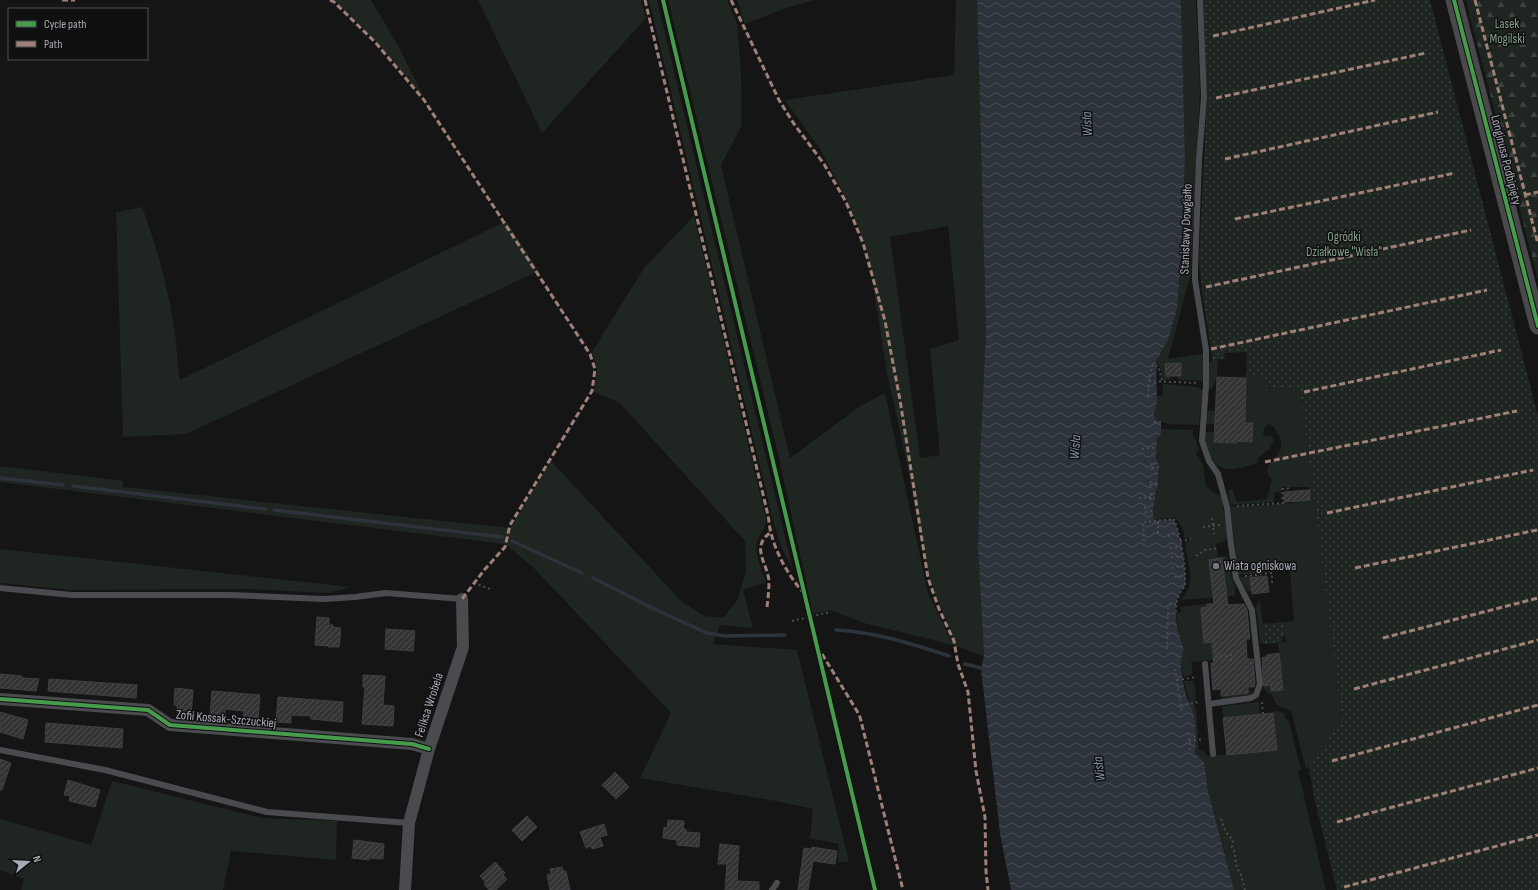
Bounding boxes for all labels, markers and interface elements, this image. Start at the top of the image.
legend [8,8,148,60]
park label: Lasek Mogilski [1489,16,1525,47]
text: Cycle path [44,17,86,32]
text: Path [44,37,62,52]
water label: Wisła [1078,111,1096,137]
street label: Longinusa Podbipięty [1487,113,1525,207]
street label: Stanisławy Dowgiałło [1176,183,1196,275]
park label: Ogródki Działkowe "Wisła" [1306,229,1382,260]
water label: Wisła [1066,434,1084,460]
place label: Wiata ogniskowa [1224,558,1296,574]
marker: Wiata ogniskowa [1211,561,1221,571]
street label: Feliksa Wrobela [411,671,447,739]
street label: Zofii Kossak-Szczuckiej [175,707,277,731]
water label: Wisła [1089,755,1109,782]
north arrow [8,842,48,882]
text: N [30,854,44,864]

